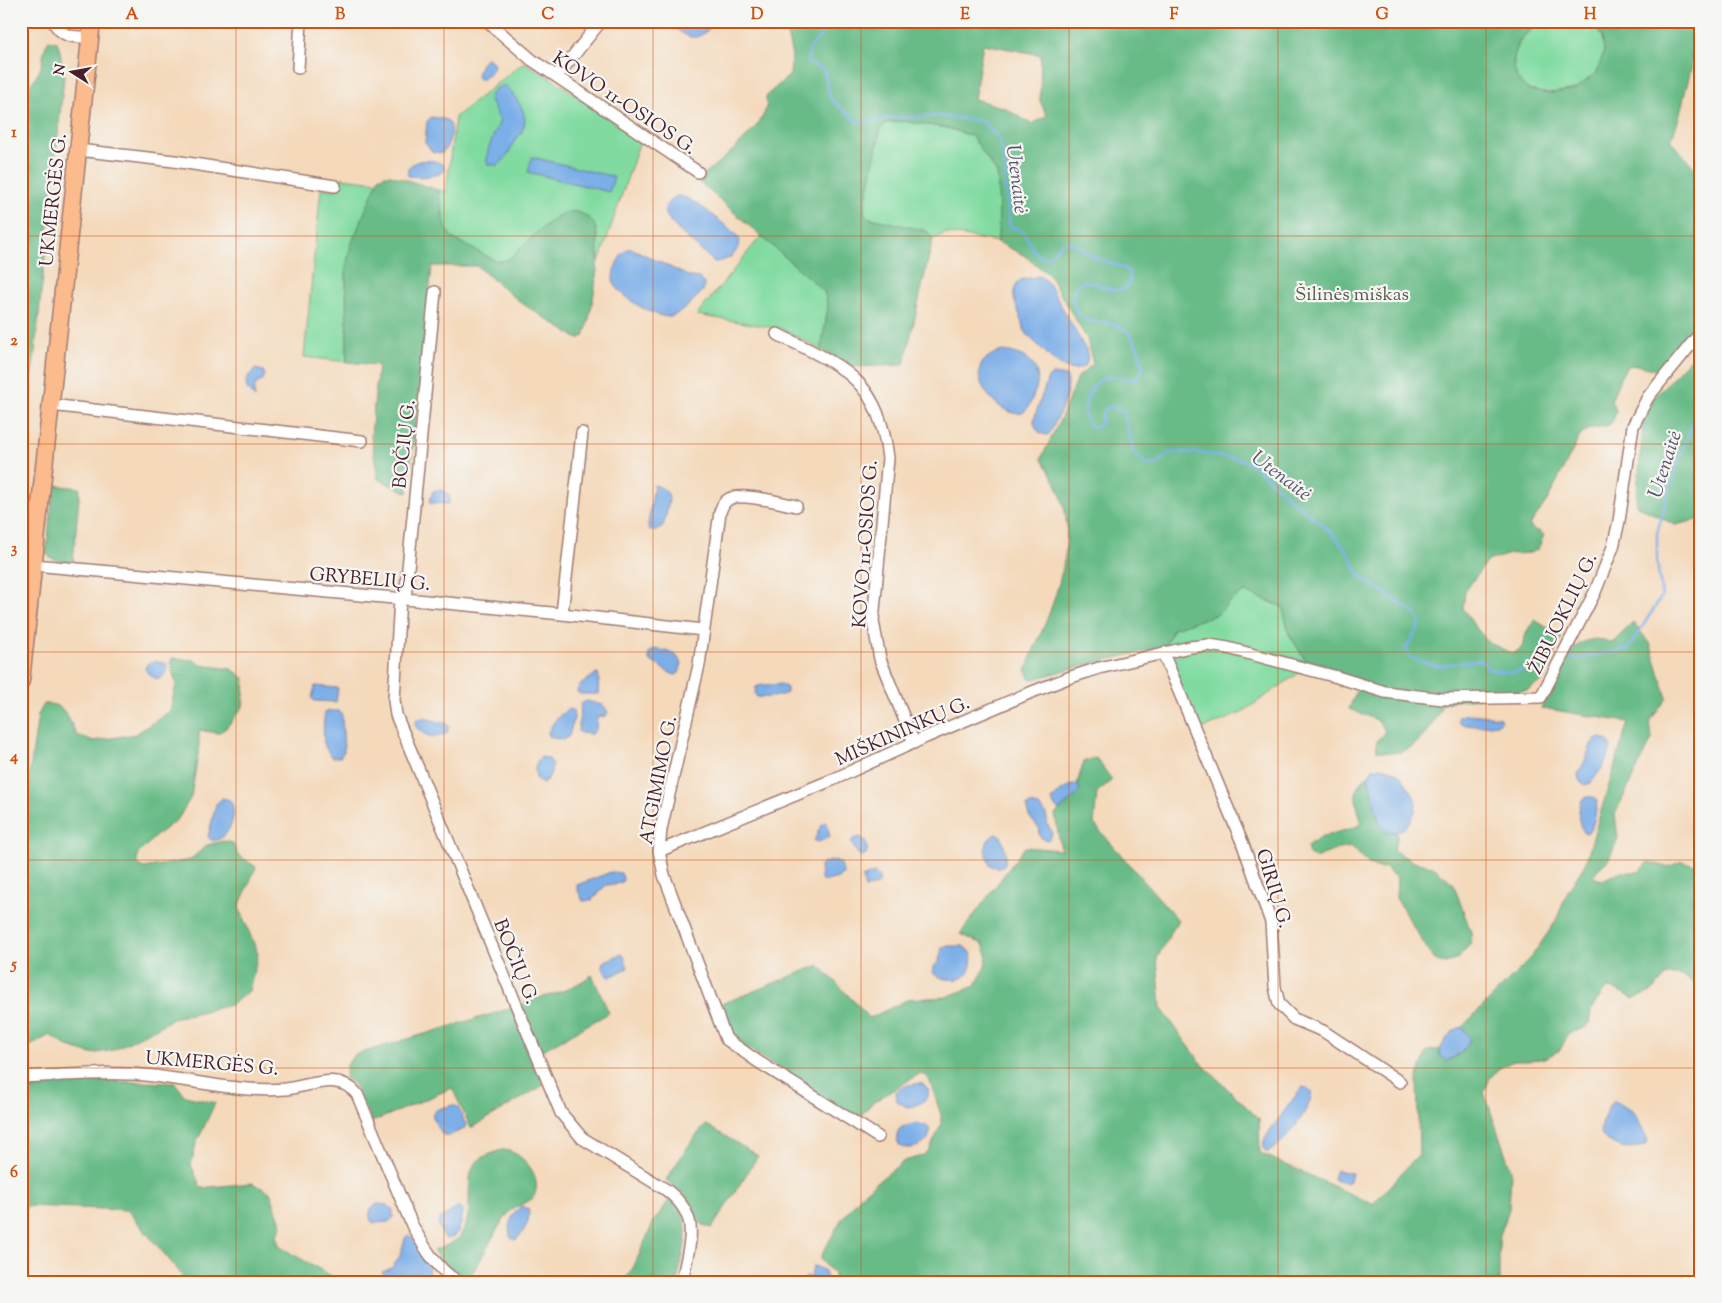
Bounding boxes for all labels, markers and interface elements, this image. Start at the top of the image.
text: A [126,4,139,27]
text: B [335,4,345,27]
text: C [542,4,555,27]
text: D [751,4,764,27]
text: E [960,4,970,27]
text: F [1170,4,1179,27]
text: G [1375,4,1389,27]
text: H [1584,4,1597,27]
street label: KOVO 11-OSIOS G. [546,46,701,162]
north arrow [48,48,98,98]
text: N [50,63,72,77]
text: 1 [11,122,17,145]
street label: UKMERGĖS G. [34,132,75,268]
water label: Utenaitė [997,143,1034,215]
park label: Šilinės miškas [1295,282,1409,309]
text: 2 [10,330,18,353]
street label: BOČIŲ G. [387,398,424,490]
water label: Utenaitė [1642,427,1691,502]
water label: Utenaitė [1244,445,1317,509]
street label: KOVO 11-OSIOS G. [847,459,886,629]
text: 3 [11,538,18,561]
street label: ŽIBUOKLIŲ G. [1523,549,1605,679]
street label: GRYBELIŲ G. [308,562,431,599]
street label: MIŠKININKŲ G. [831,691,975,774]
street label: ATGIMIMO G. [634,714,685,847]
text: 4 [9,746,18,769]
street label: GIRIŲ G. [1248,846,1297,932]
street label: BOČIŲ G. [485,915,544,1009]
text: 5 [9,954,17,977]
street label: UKMERGĖS G. [144,1045,280,1084]
text: 6 [10,1162,18,1185]

